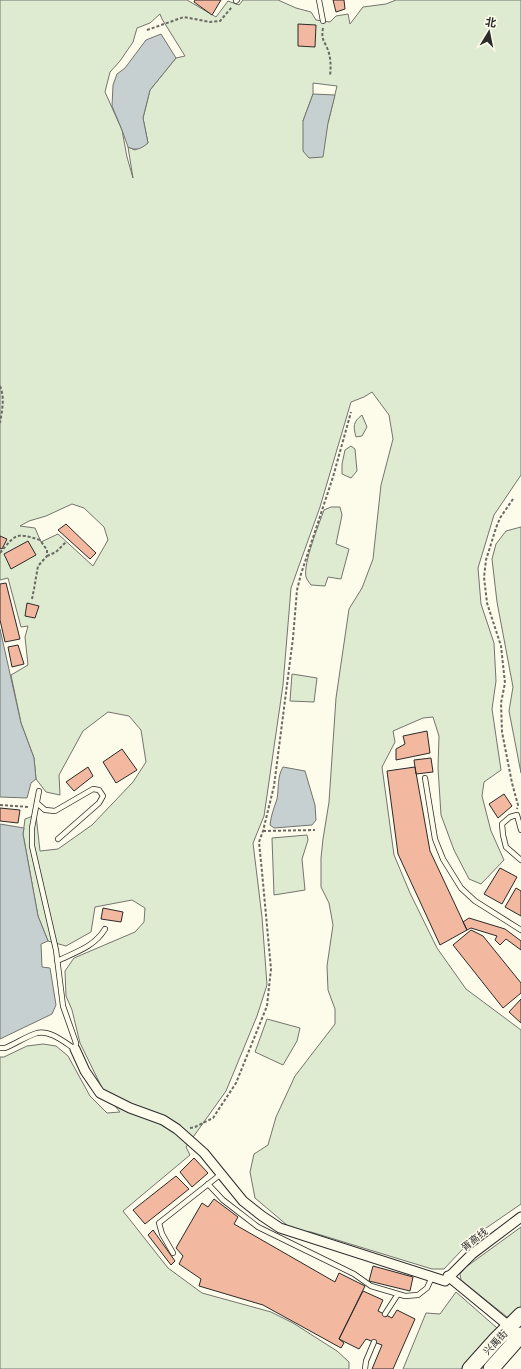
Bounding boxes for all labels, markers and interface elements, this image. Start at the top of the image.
north arrow [469,12,509,52]
text: 北 [484,13,498,30]
street label: 胥高线 [458,1224,490,1254]
street label: 兴禹街 [480,1326,510,1358]

